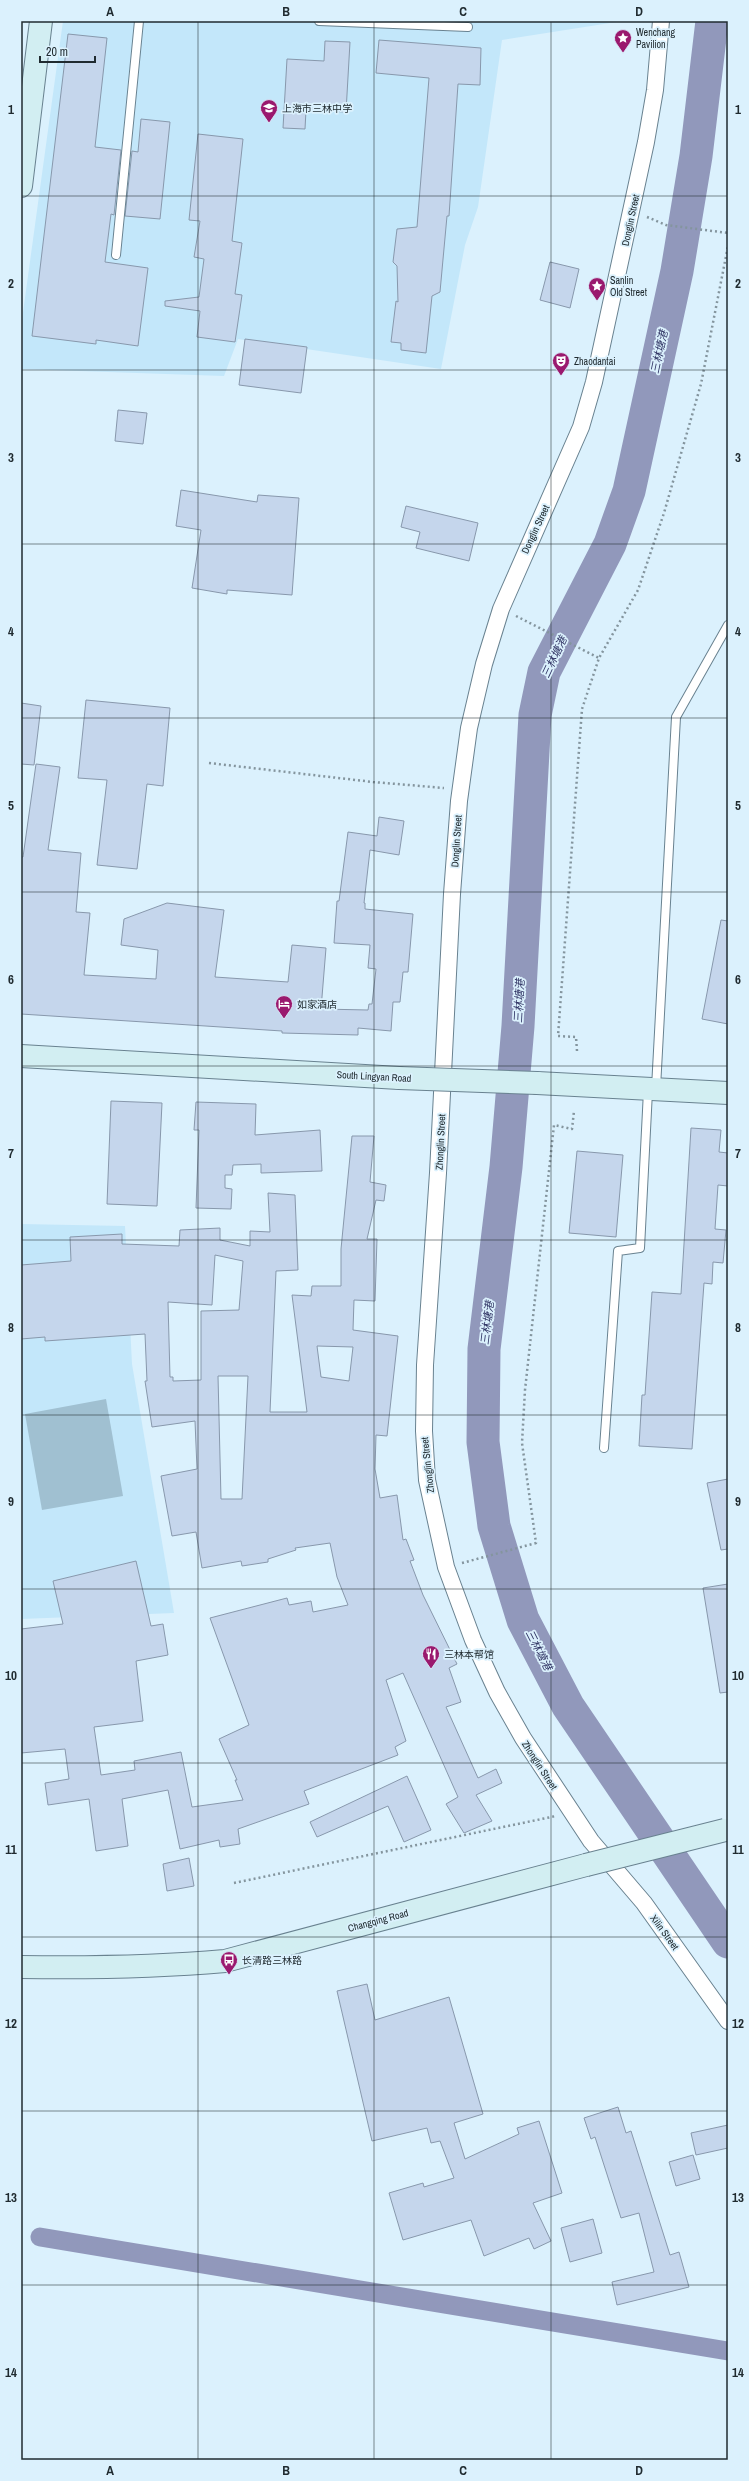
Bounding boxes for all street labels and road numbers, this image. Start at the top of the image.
street label: Donglin Street [619,192,642,247]
street label: Donglin Street [518,502,553,556]
street label: Donglin Street [448,814,465,868]
street label: South Lingyan Road [336,1068,412,1085]
street label: Zhonglin Street [433,1113,448,1170]
street label: Zhonglin Street [418,1436,437,1494]
street label: Zhonglin Street [519,1738,561,1793]
street label: Changqing Road [347,1906,410,1935]
street label: Xilin Street [647,1912,682,1953]

